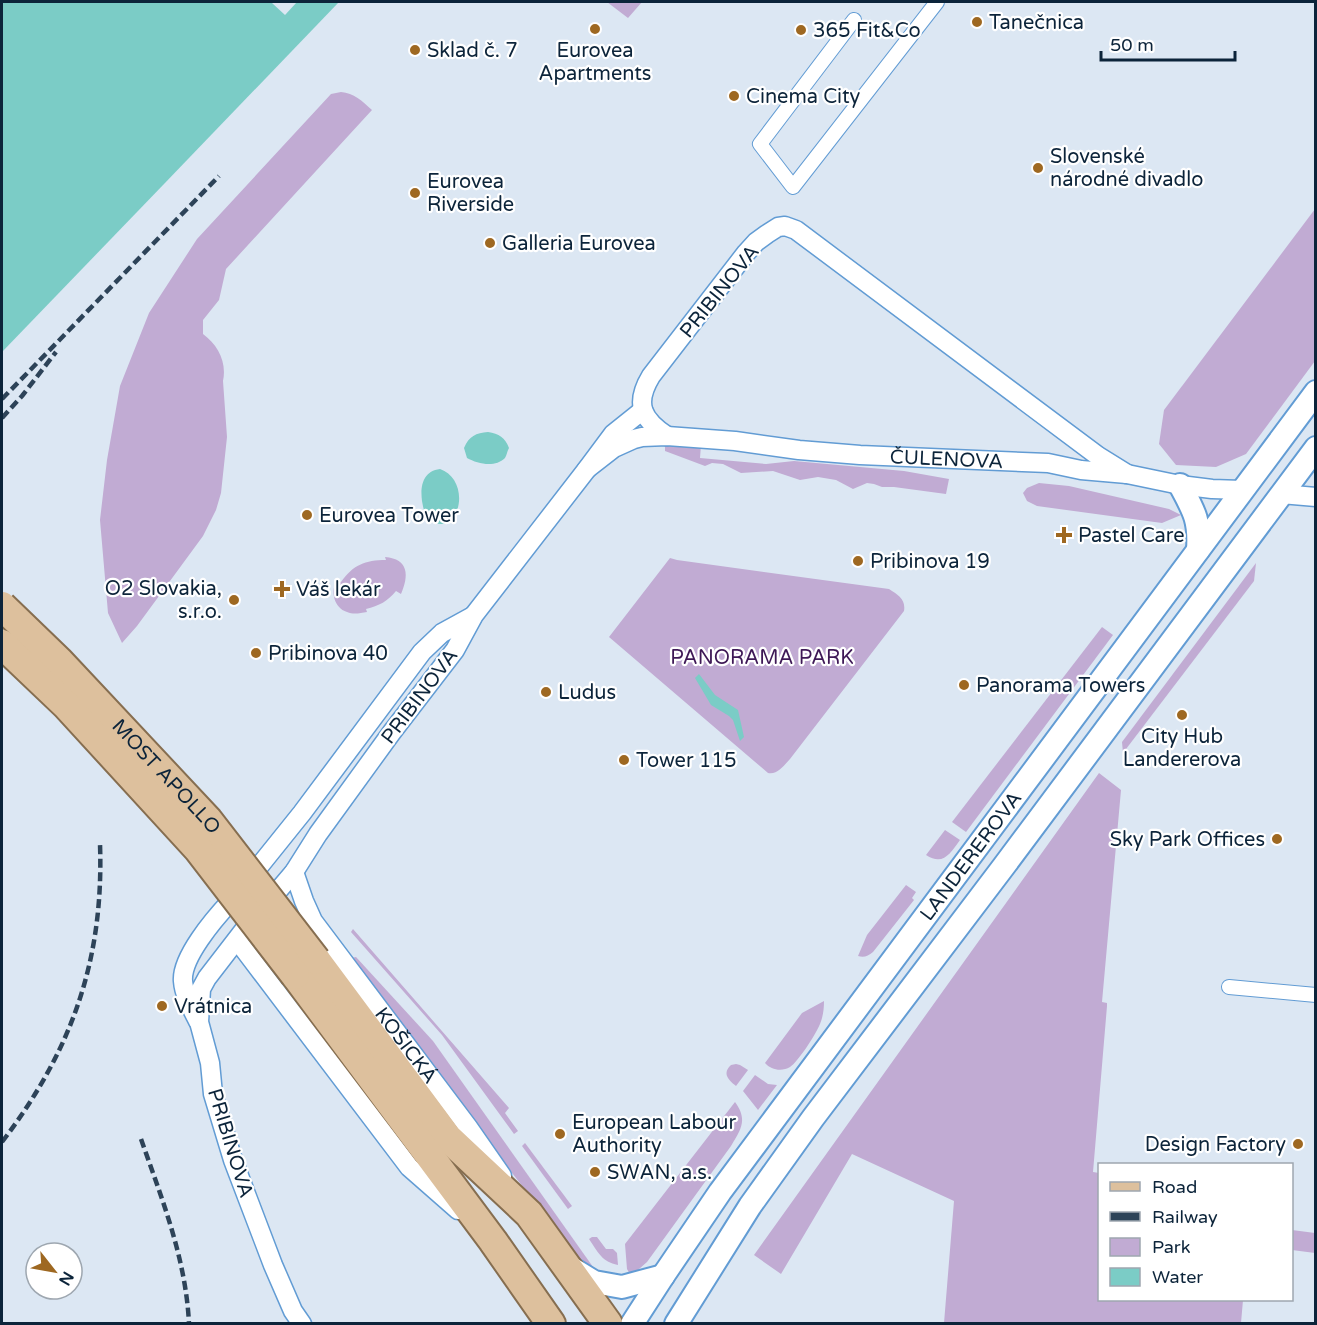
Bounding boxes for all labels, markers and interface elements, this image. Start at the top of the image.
place label: Tanečnica [989,11,1084,35]
marker: Tanečnica [970,15,984,29]
place label: 365 Fit&Co [813,19,921,43]
marker: Eurovea Apartments [588,22,602,36]
marker: 365 Fit&Co [794,23,808,37]
scale bar [1101,24,1234,62]
text: 50 m [1110,34,1154,56]
place label: Sklad č. 7 [427,39,518,63]
place label: Eurovea Apartments [539,39,651,86]
marker: Sklad č. 7 [408,43,422,57]
place label: Cinema City [746,85,861,109]
marker: Cinema City [727,89,741,103]
place label: Slovenské národné divadlo [1050,145,1203,192]
marker: Slovenské národné divadlo [1031,161,1045,175]
place label: Eurovea Riverside [427,170,514,217]
marker: Eurovea Riverside [408,186,422,200]
place label: Galleria Eurovea [502,232,656,256]
marker: Galleria Eurovea [483,236,497,250]
street label: PRIBINOVA [675,240,765,343]
street label: ČULENOVA [889,444,1004,474]
place label: Eurovea Tower [319,504,459,528]
marker: Eurovea Tower [300,508,314,522]
place label: Pastel Care [1078,524,1185,548]
marker: Pastel Care [1055,526,1073,544]
place label: Pribinova 19 [870,550,990,574]
marker: Pribinova 19 [851,554,865,568]
place label: O2 Slovakia, s.r.o. [105,577,222,624]
place label: Váš lekár [296,578,381,602]
marker: Váš lekár [273,580,291,598]
marker: O2 Slovakia, s.r.o. [227,593,241,607]
place label: Pribinova 40 [268,642,388,666]
street label: PRIBINOVA [376,644,463,749]
marker: Pribinova 40 [249,646,263,660]
park label: PANORAMA PARK [670,646,854,670]
place label: Panorama Towers [976,674,1145,698]
marker: Panorama Towers [957,678,971,692]
place label: Ludus [558,681,616,705]
marker: Ludus [539,685,553,699]
marker: City Hub Landererova [1175,708,1189,722]
street label: MOST APOLLO [107,714,225,839]
place label: City Hub Landererova [1123,725,1241,772]
place label: Tower 115 [636,749,736,773]
marker: Tower 115 [617,753,631,767]
street label: LANDEREROVA [915,787,1027,926]
place label: Sky Park Offices [1110,828,1265,852]
marker: Sky Park Offices [1270,832,1284,846]
place label: Vrátnica [174,995,252,1019]
marker: Vrátnica [155,999,169,1013]
street label: KOŠICKÁ [369,1003,443,1089]
street label: PRIBINOVA [202,1086,258,1201]
place label: European Labour Authority [572,1111,736,1158]
marker: European Labour Authority [553,1127,567,1141]
place label: Design Factory [1145,1133,1286,1157]
marker: Design Factory [1291,1137,1305,1151]
place label: SWAN, a.s. [607,1161,712,1185]
legend [1098,1163,1293,1301]
marker: SWAN, a.s. [588,1165,602,1179]
text: Road [1152,1176,1197,1198]
text: Railway [1152,1206,1218,1228]
text: Park [1152,1236,1191,1258]
north arrow [24,1241,84,1301]
text: Water [1152,1266,1203,1288]
text: N [54,1268,78,1289]

